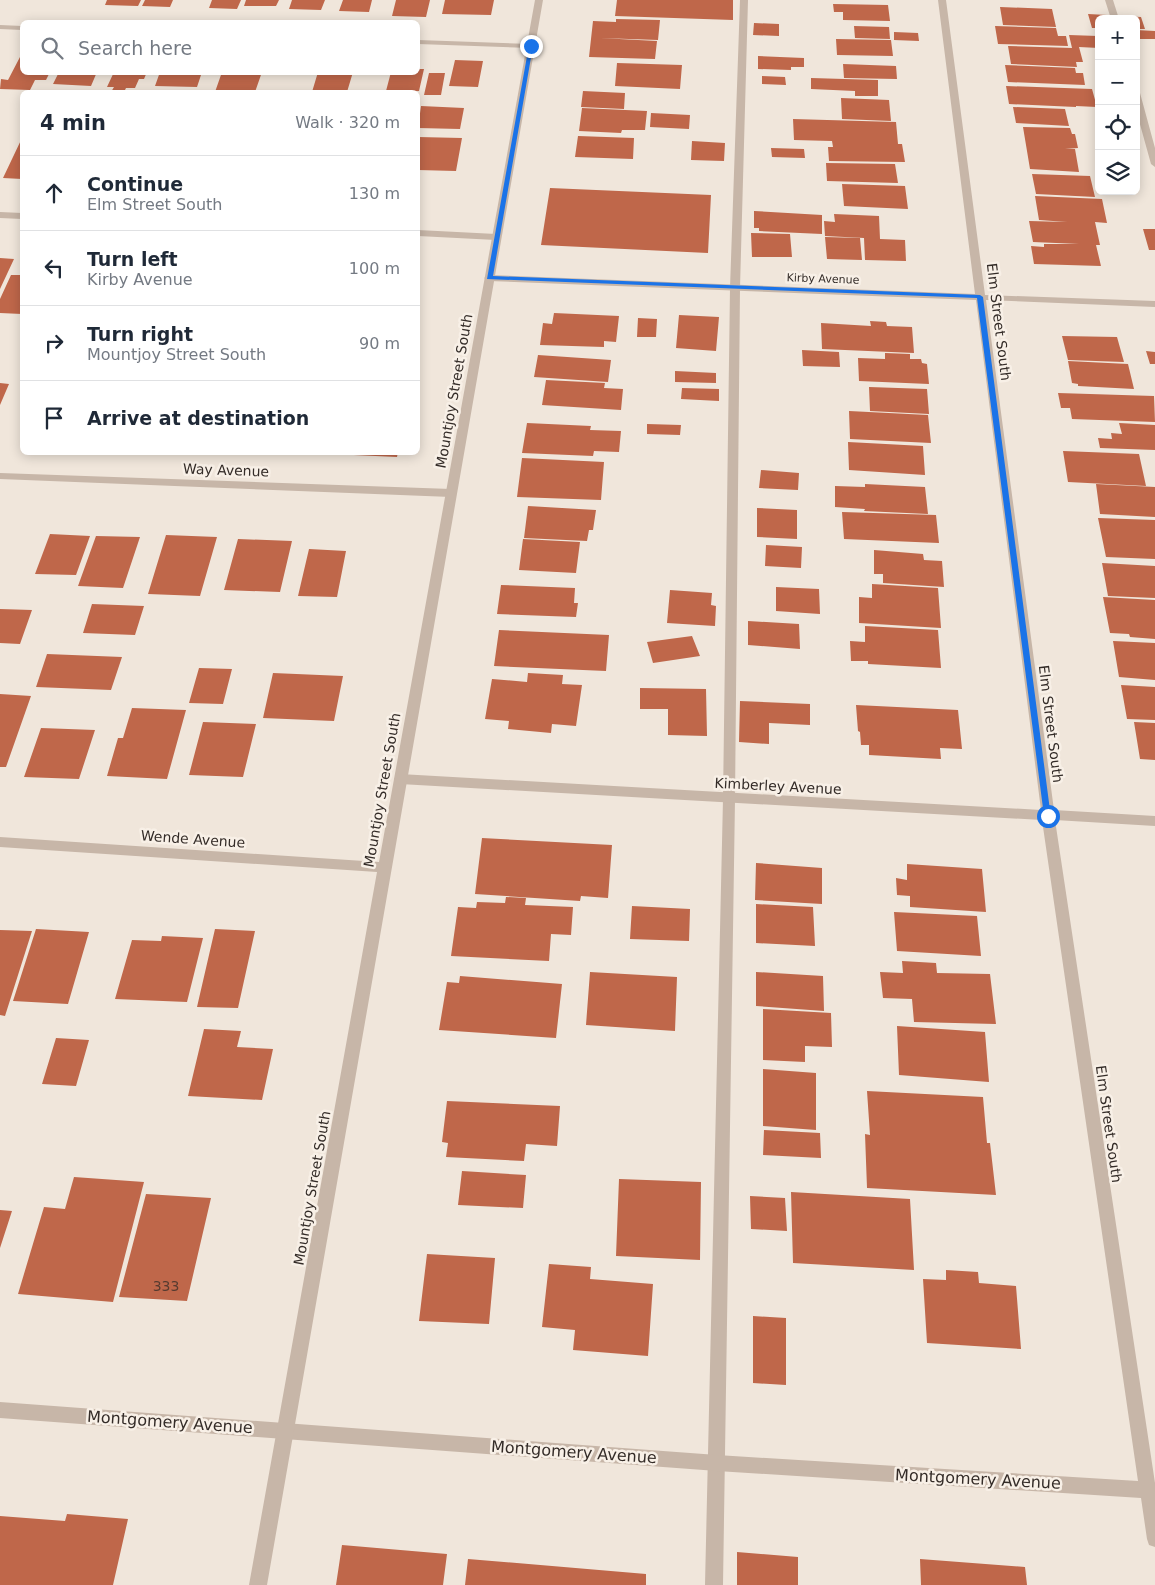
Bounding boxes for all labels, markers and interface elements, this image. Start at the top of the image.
map controls [1095,15,1140,195]
button: + [1095,15,1140,60]
search box [20,20,420,75]
icon: search [38,34,66,62]
route end [520,35,543,58]
text: Search here [78,37,192,59]
button: − [1095,60,1140,105]
button: locate [1095,105,1140,150]
text: 4 min [40,111,106,135]
text: Walk · 320 m [295,113,400,132]
button: layers [1095,150,1140,195]
text: Continue [87,173,183,195]
icon: ahead [40,179,68,207]
text: 130 m [349,184,400,203]
text: Elm Street South [87,195,222,214]
text: Turn left [87,248,178,270]
icon: left [40,254,68,282]
text: 100 m [349,259,400,278]
street label: Elm Street South [984,262,1014,382]
text: Kirby Avenue [87,270,193,289]
street label: Kirby Avenue [786,271,860,287]
street label: Mountjoy Street South [433,312,475,470]
text: Turn right [87,323,193,345]
icon: right [40,329,68,357]
text: 90 m [359,334,400,353]
text: Mountjoy Street South [87,345,266,364]
icon: arrive [40,404,68,432]
text: Arrive at destination [87,407,309,429]
street label: Way Avenue [183,460,269,480]
street label: Elm Street South [1036,664,1066,784]
street label: Mountjoy Street South [361,711,403,869]
street label: Kimberley Avenue [714,775,842,797]
route start [1037,805,1060,828]
street label: Wende Avenue [140,827,246,851]
street label: Elm Street South [1093,1064,1125,1184]
street label: Mountjoy Street South [291,1109,333,1267]
house number: 333 [153,1278,179,1294]
street label: Montgomery Avenue [87,1407,253,1437]
street label: Montgomery Avenue [491,1437,657,1467]
street label: Montgomery Avenue [895,1465,1061,1493]

